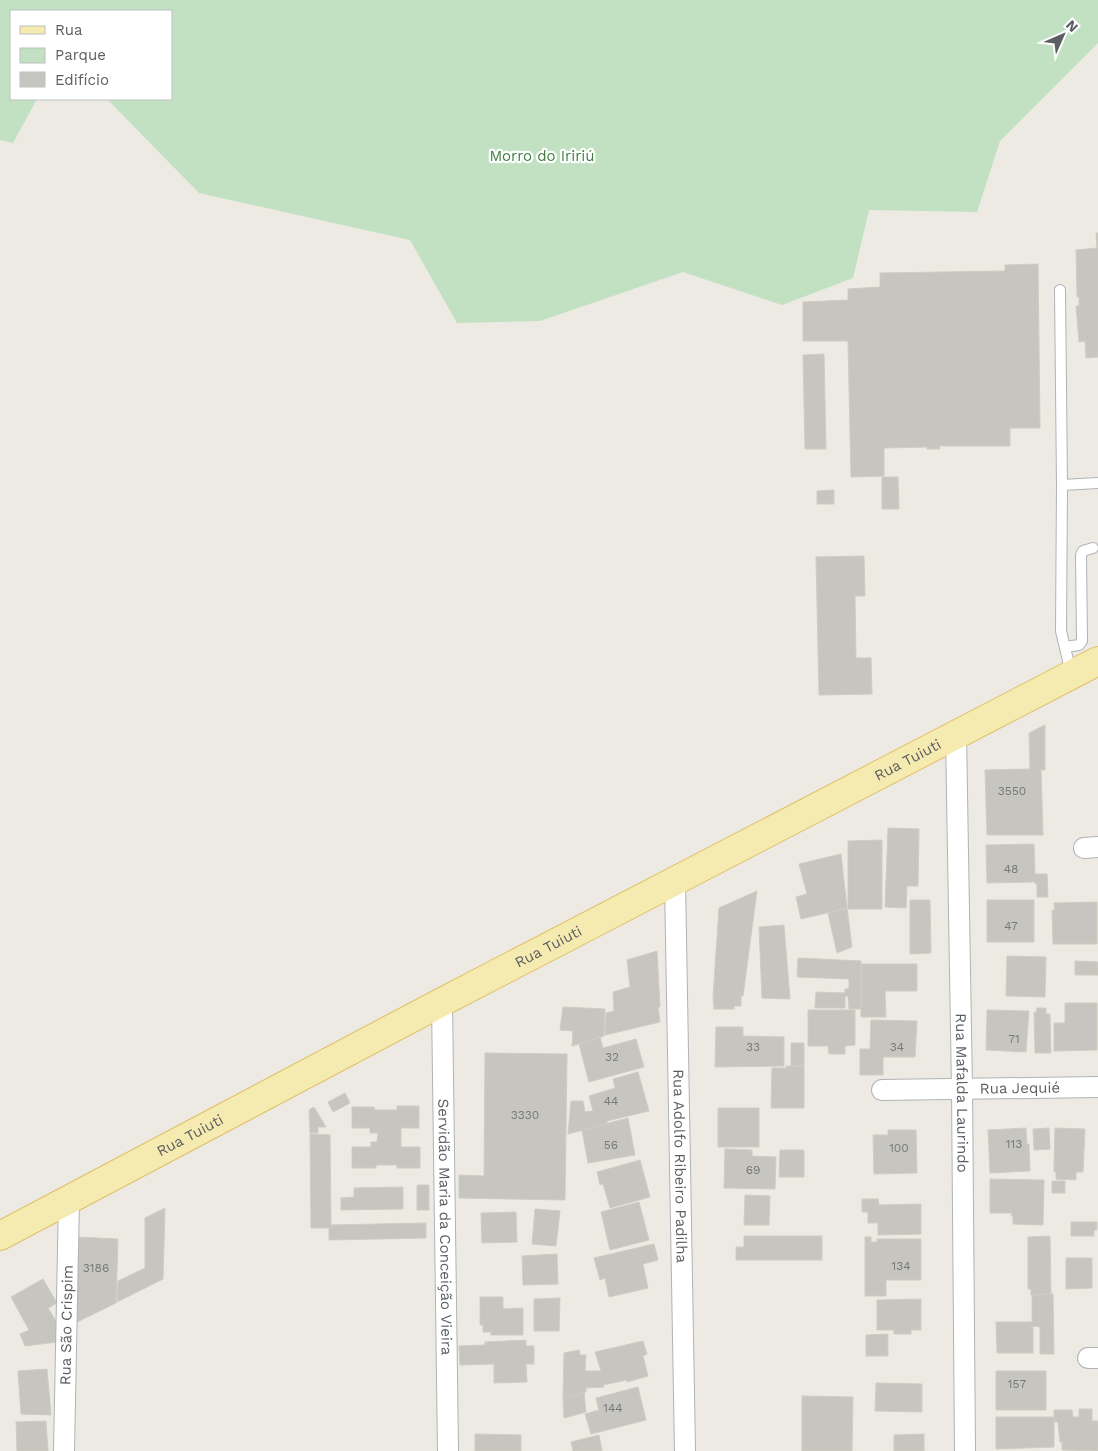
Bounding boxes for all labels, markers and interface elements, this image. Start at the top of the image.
legend [10,10,172,100]
north arrow [1038,10,1088,60]
text: N [1063,16,1082,35]
text: Rua [55,21,83,39]
text: Parque [55,46,106,64]
text: Edifício [55,71,109,89]
park label: Morro do Iririú [489,147,595,165]
street label: Rua Tuiuti [871,735,944,785]
house number: 3550 [998,784,1026,798]
house number: 48 [1004,862,1018,876]
house number: 47 [1004,919,1018,933]
street label: Rua Tuiuti [512,922,585,971]
street label: Rua Mafalda Laurindo [952,1013,972,1173]
house number: 71 [1008,1032,1020,1046]
house number: 33 [746,1040,760,1054]
house number: 34 [890,1040,904,1054]
house number: 32 [605,1050,619,1064]
street label: Rua Adolfo Ribeiro Padilha [669,1069,691,1264]
street label: Rua Jequié [980,1079,1060,1098]
house number: 44 [604,1094,618,1108]
street label: Servidão Maria da Conceição Vieira [434,1099,456,1356]
house number: 3330 [511,1108,539,1122]
street label: Rua Tuiuti [154,1110,226,1160]
house number: 113 [1006,1137,1022,1151]
house number: 56 [604,1138,618,1152]
house number: 100 [889,1141,909,1155]
house number: 69 [746,1163,760,1177]
house number: 134 [891,1259,911,1273]
house number: 3186 [83,1261,109,1275]
street label: Rua São Crispim [56,1265,77,1385]
house number: 157 [1008,1377,1026,1391]
house number: 144 [603,1401,623,1415]

